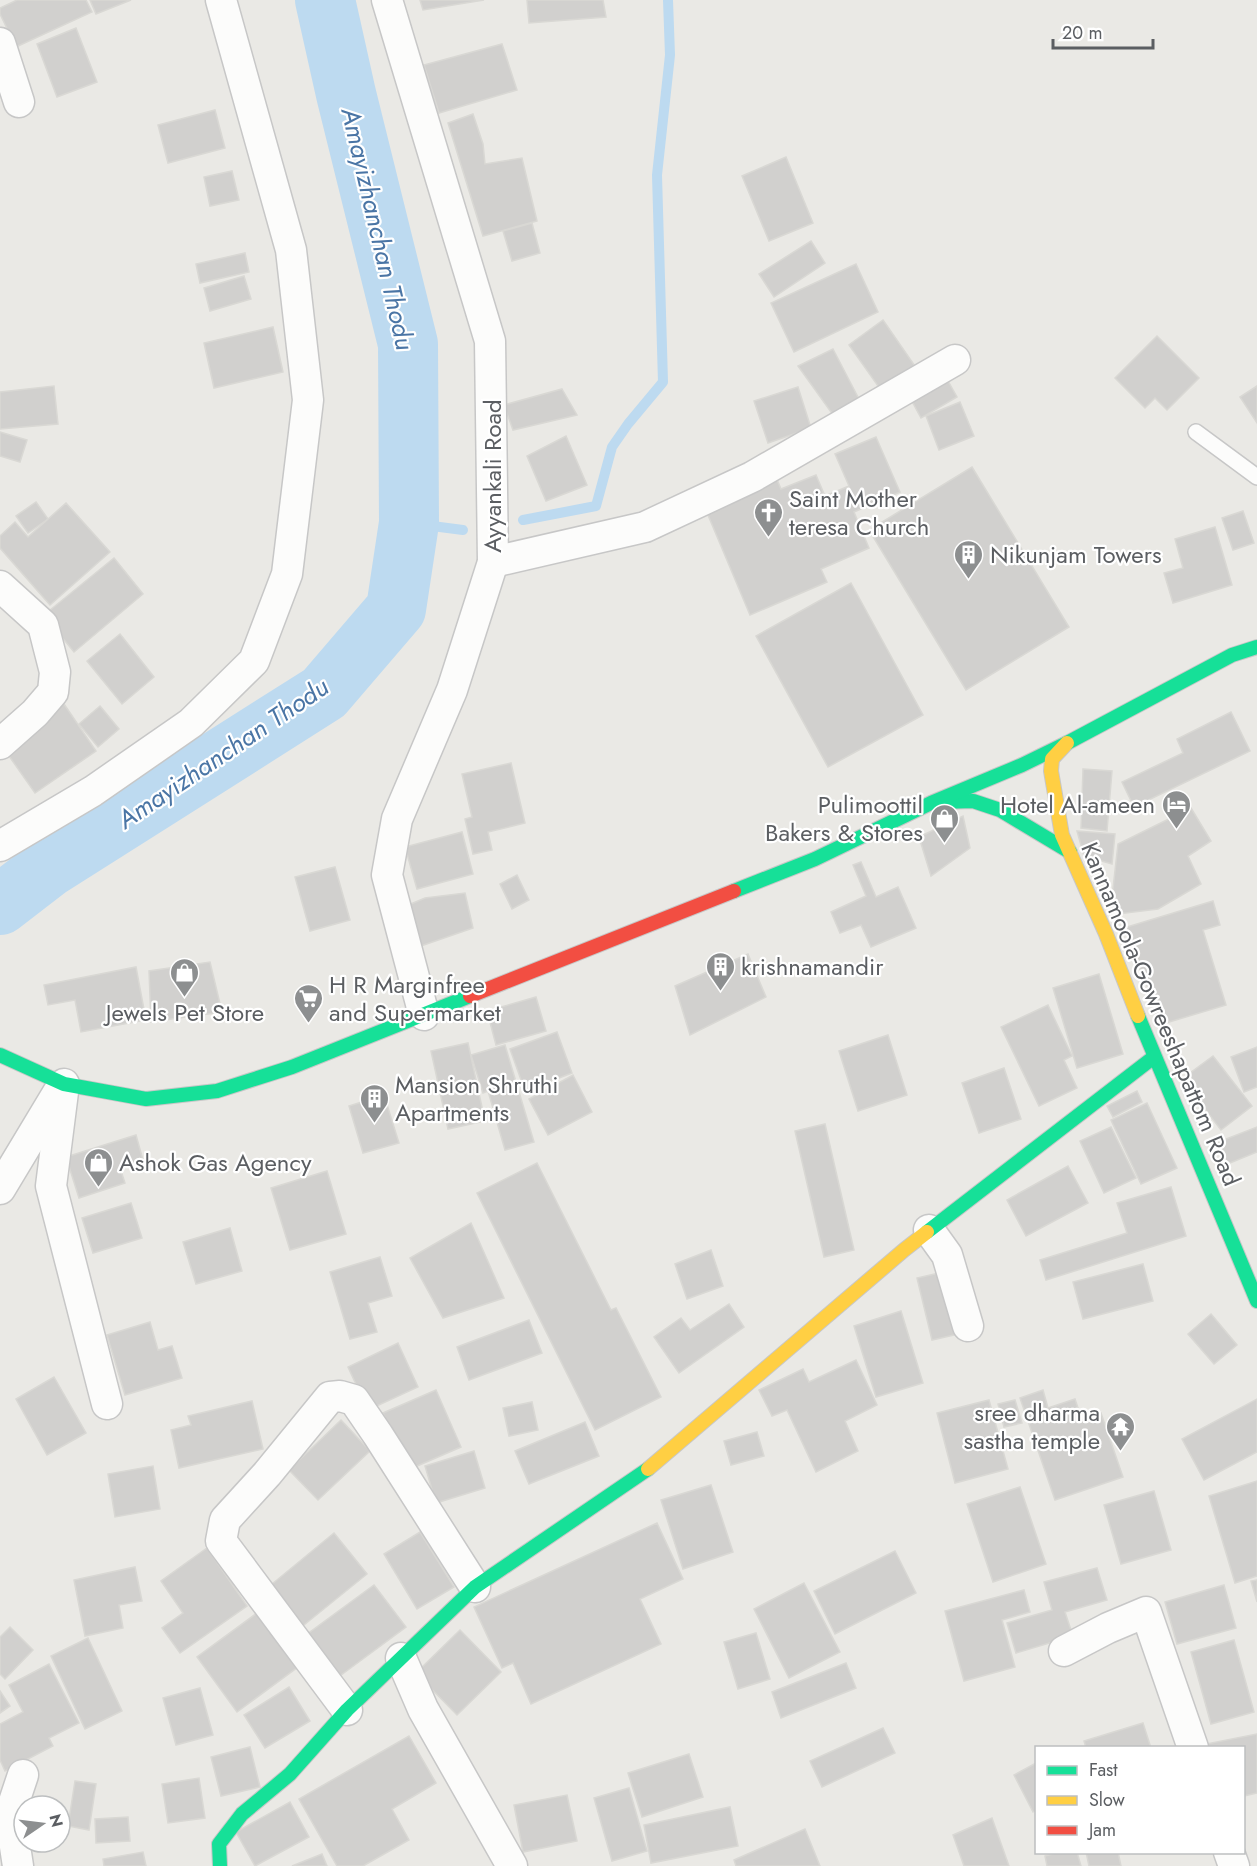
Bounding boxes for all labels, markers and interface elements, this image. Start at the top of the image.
scale bar [1053,12,1154,50]
text: 20 m [1062,20,1102,46]
water label: Amayizhanchan Thodu [331,103,424,354]
street label: Ayyankali Road [475,399,510,553]
place label: Saint Mother teresa Church [789,481,929,544]
church icon: Saint Mother teresa Church [752,496,784,538]
place label: Nikunjam Towers [990,537,1162,572]
building icon: Nikunjam Towers [953,538,985,580]
water label: Amayizhanchan Thodu [109,668,336,839]
place label: Pulimoottil Bakers & Stores [765,787,923,850]
place label: Hotel Al-ameen [1000,787,1155,822]
hotel icon: Hotel Al-ameen [1160,788,1192,830]
shop icon: Pulimoottil Bakers & Stores [928,802,960,844]
street label: Kannamoola-Gowreeshapattom Road [1073,837,1249,1191]
place label: krishnamandir [741,949,884,984]
building icon: krishnamandir [704,950,736,992]
shop icon: Jewels Pet Store [169,956,201,998]
place label: H R Marginfree and Supermarket [329,967,501,1030]
supermarket icon: H R Marginfree and Supermarket [292,982,324,1024]
place label: Jewels Pet Store [103,995,264,1030]
place label: Mansion Shruthi Apartments [395,1067,559,1130]
building icon: Mansion Shruthi Apartments [358,1082,390,1124]
place label: Ashok Gas Agency [119,1145,312,1180]
shop icon: Ashok Gas Agency [82,1146,114,1188]
place label: sree dharma sastha temple [964,1395,1100,1458]
temple icon: sree dharma sastha temple [1105,1410,1137,1452]
legend [1035,1746,1245,1854]
text: Fast [1089,1757,1118,1783]
text: Slow [1089,1787,1126,1813]
north arrow [12,1794,72,1854]
text: N [43,1812,69,1829]
text: Jam [1087,1817,1116,1843]

